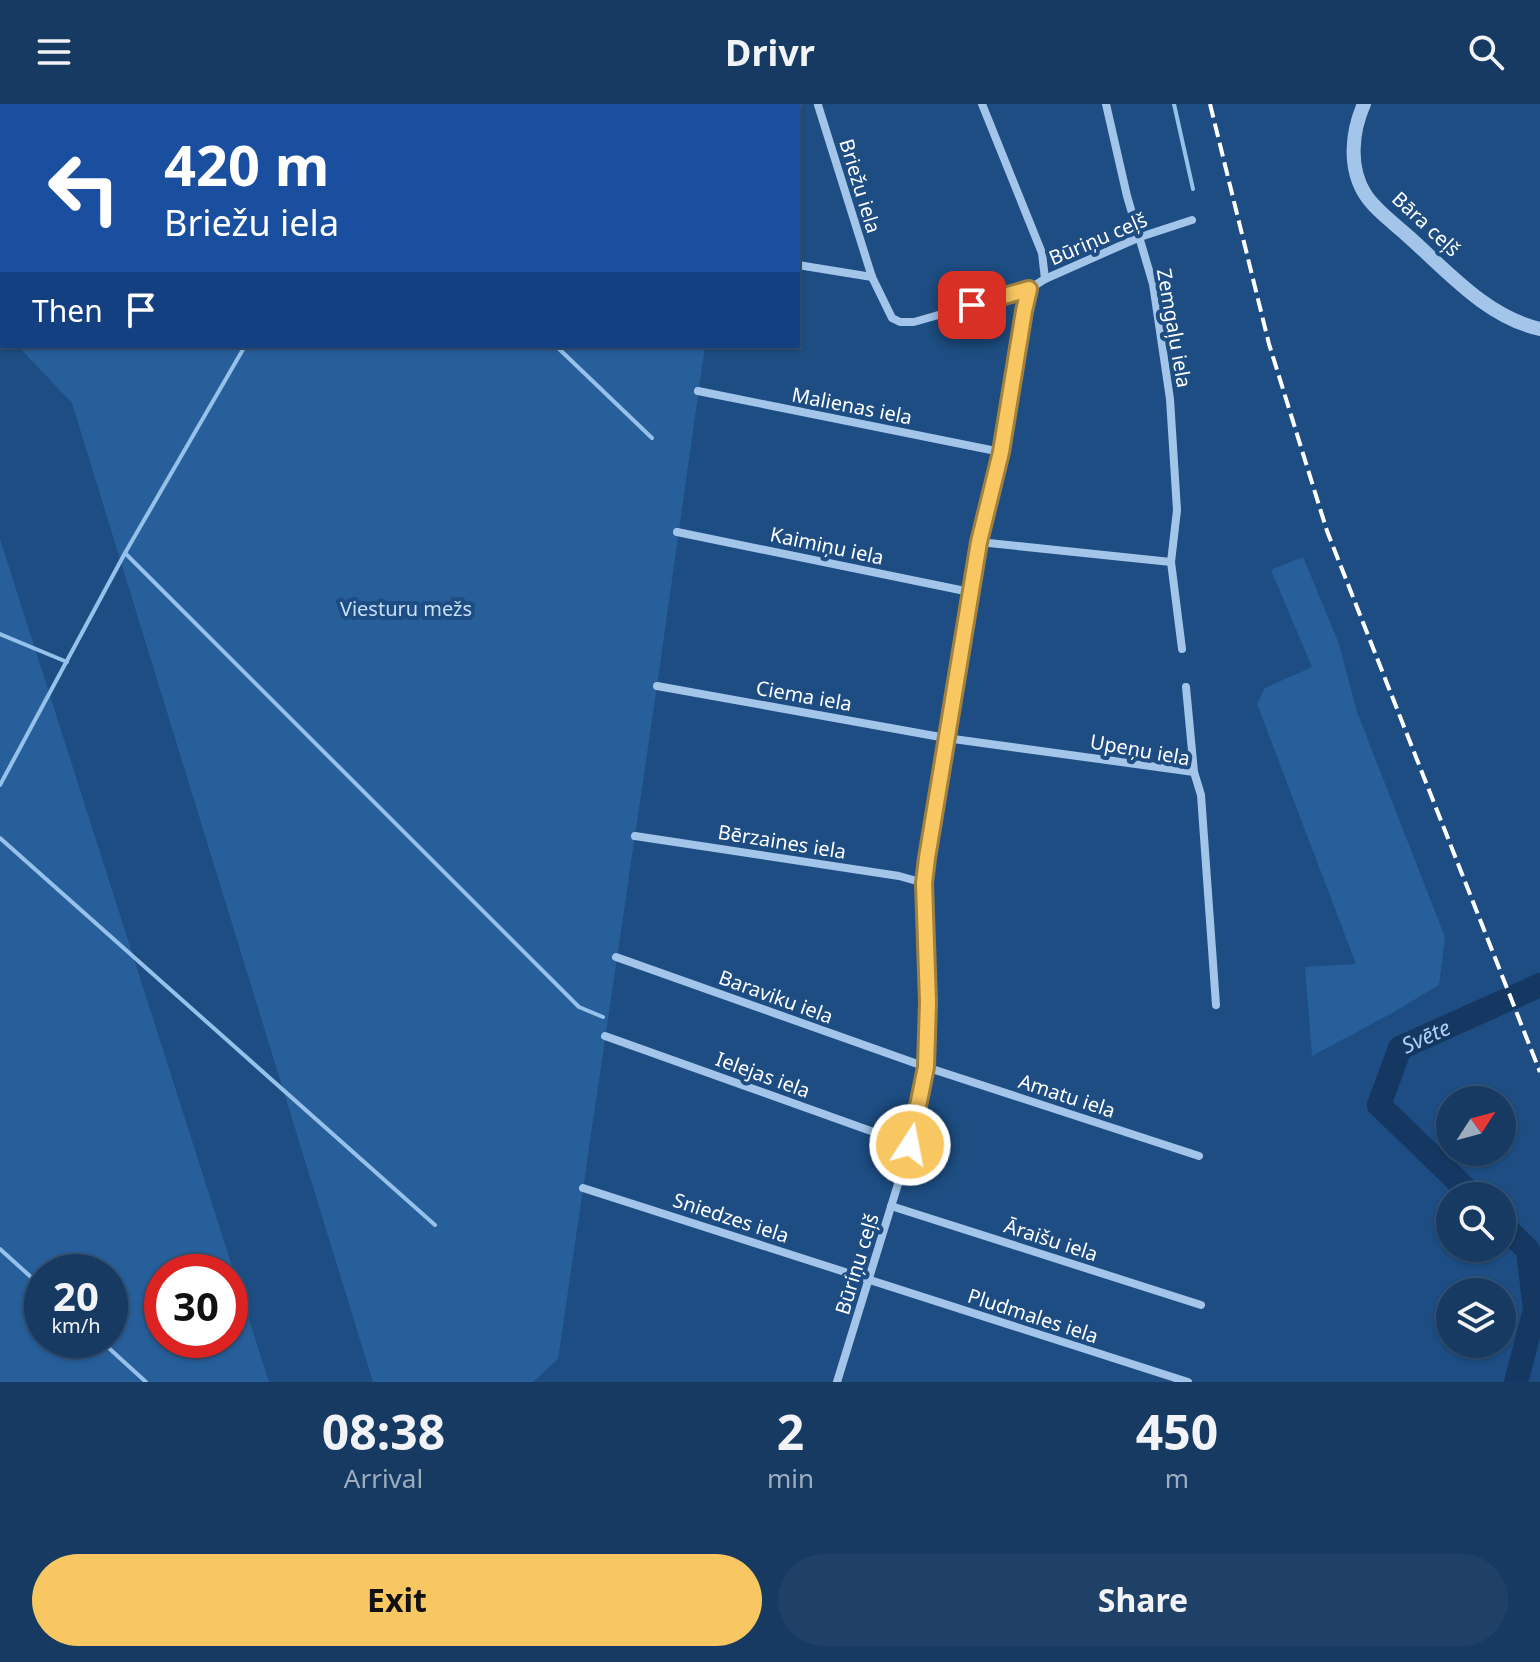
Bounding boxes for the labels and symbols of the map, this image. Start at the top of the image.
street label: Briežu iela [833,135,888,236]
street label: Bāra ceļš [1386,185,1466,262]
street label: Būriņu ceļš [1045,206,1151,271]
street label: Zemgaļu iela [1151,266,1198,390]
pin [938,271,1006,339]
street label: Malienas iela [790,381,915,430]
street label: Kaimiņu iela [768,520,886,571]
park label: Viesturu mežs [340,595,472,622]
street label: Ciema iela [754,674,854,717]
street label: Upeņu iela [1088,727,1192,772]
street label: Bērzaines iela [716,818,848,865]
street label: Baraviku iela [715,963,837,1030]
water label: Svēte [1396,1011,1455,1060]
street label: Ielejas iela [712,1045,814,1104]
street label: Amatu iela [1015,1067,1119,1124]
north arrow [1436,1086,1516,1166]
position arrow [868,1103,952,1187]
street label: Sniedzes iela [670,1186,793,1249]
street label: Būriņu ceļš [828,1210,885,1318]
street label: Āraišu iela [1001,1212,1101,1267]
speed limit sign: 30 [144,1254,248,1358]
street label: Pludmales iela [964,1282,1102,1349]

